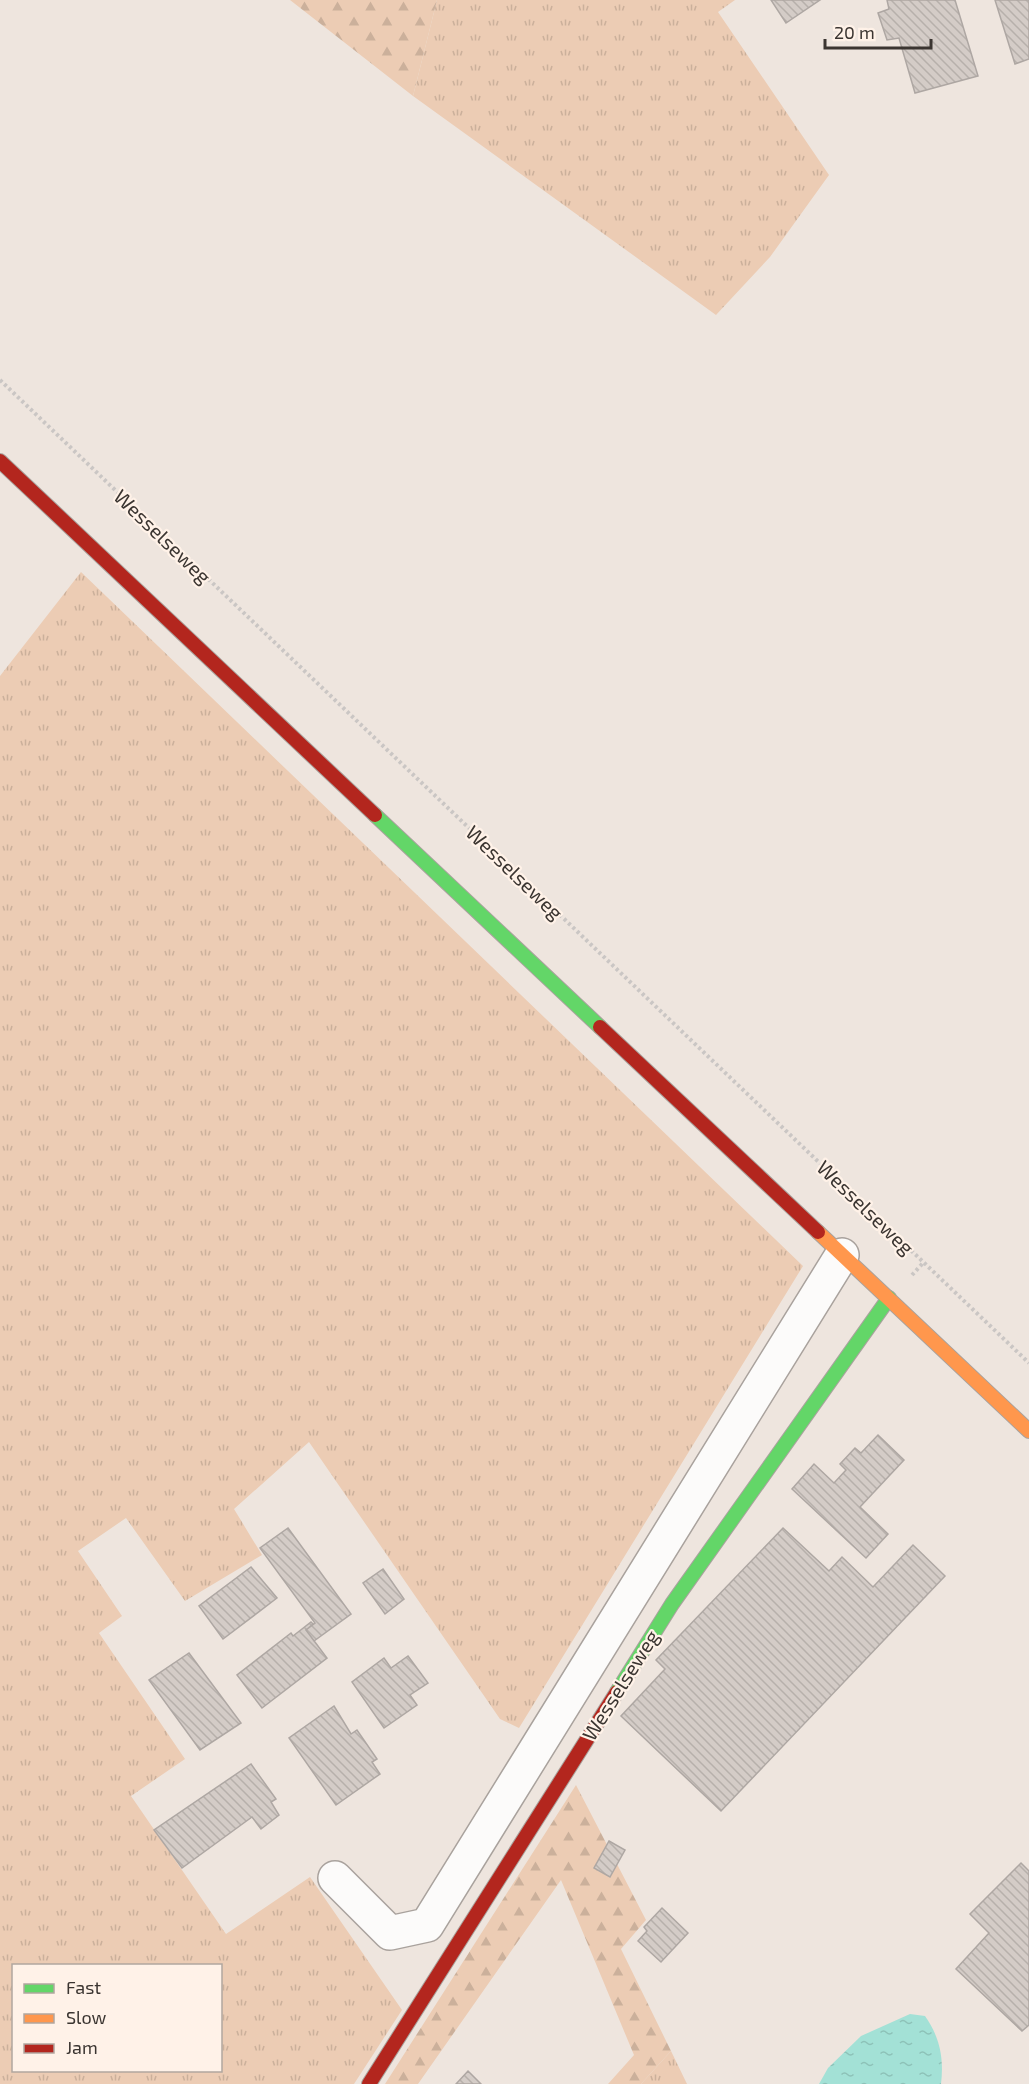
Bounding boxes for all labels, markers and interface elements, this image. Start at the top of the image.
scale bar [825,12,932,50]
text: 20 m [834,21,875,43]
street label: Wesselseweg [110,484,216,588]
street label: Wesselseweg [462,820,568,924]
street label: Wesselseweg [813,1155,919,1259]
street label: Wesselseweg [577,1625,663,1745]
legend [12,1964,222,2072]
text: Fast [66,1976,101,1998]
text: Slow [66,2006,107,2028]
text: Jam [66,2036,98,2058]

